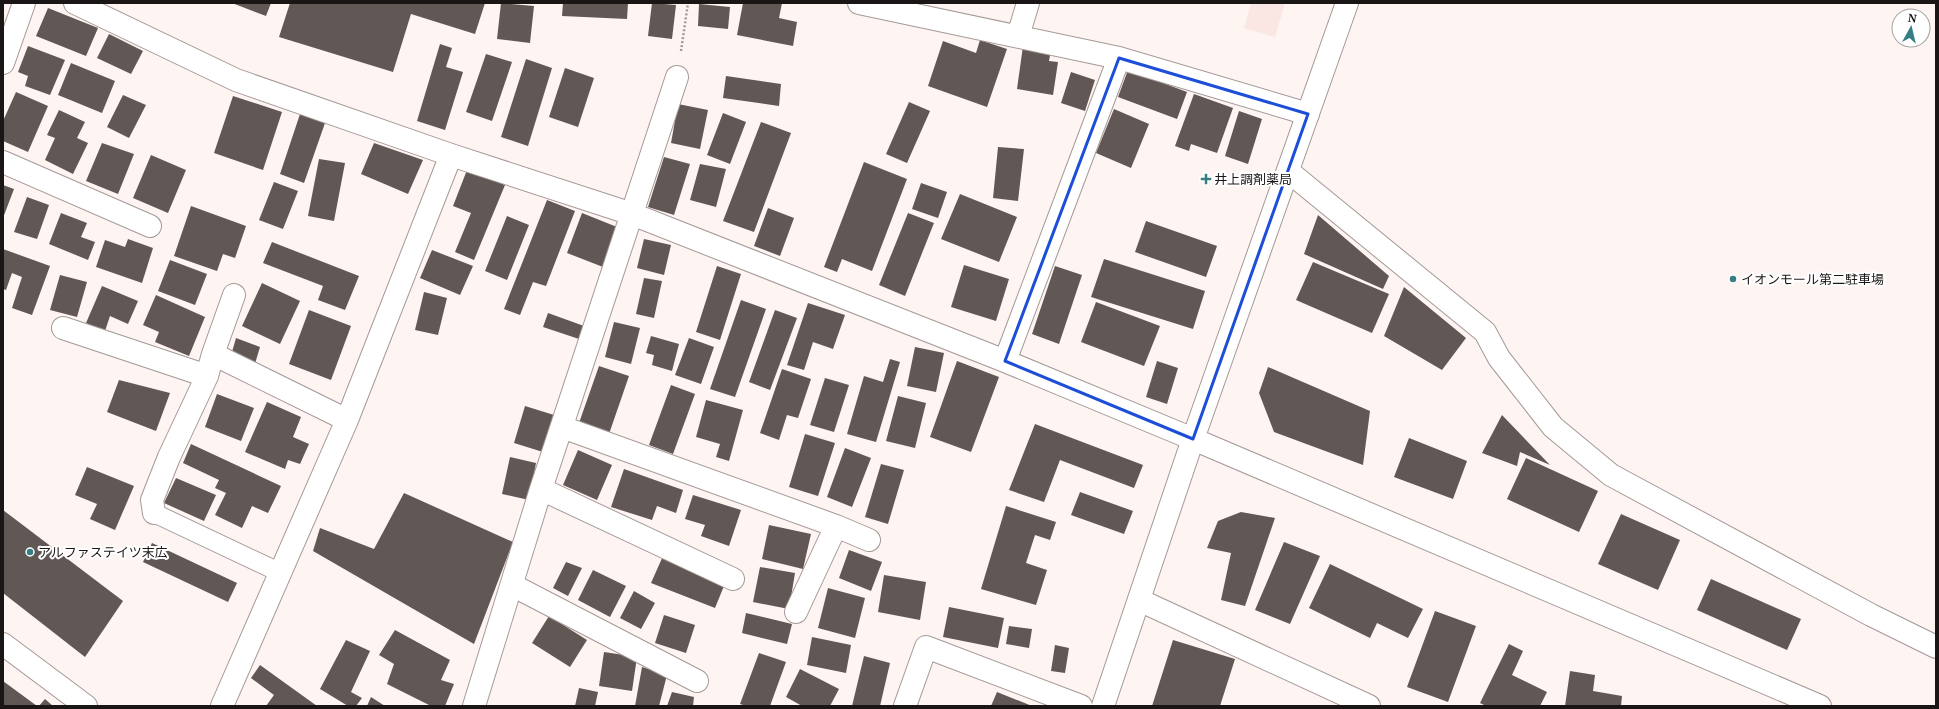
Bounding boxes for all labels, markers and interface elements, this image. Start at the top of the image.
north arrow [1891,8,1931,48]
text: N [1907,10,1918,26]
place label: 井上調剤薬局 [1214,170,1292,188]
marker: 井上調剤薬局 [1201,174,1211,184]
place label: イオンモール第二駐車場 [1741,270,1884,288]
marker: イオンモール第二駐車場 [1728,274,1738,284]
place label: アルファステイツ末広 [38,543,168,561]
marker: アルファステイツ末広 [25,547,35,557]

